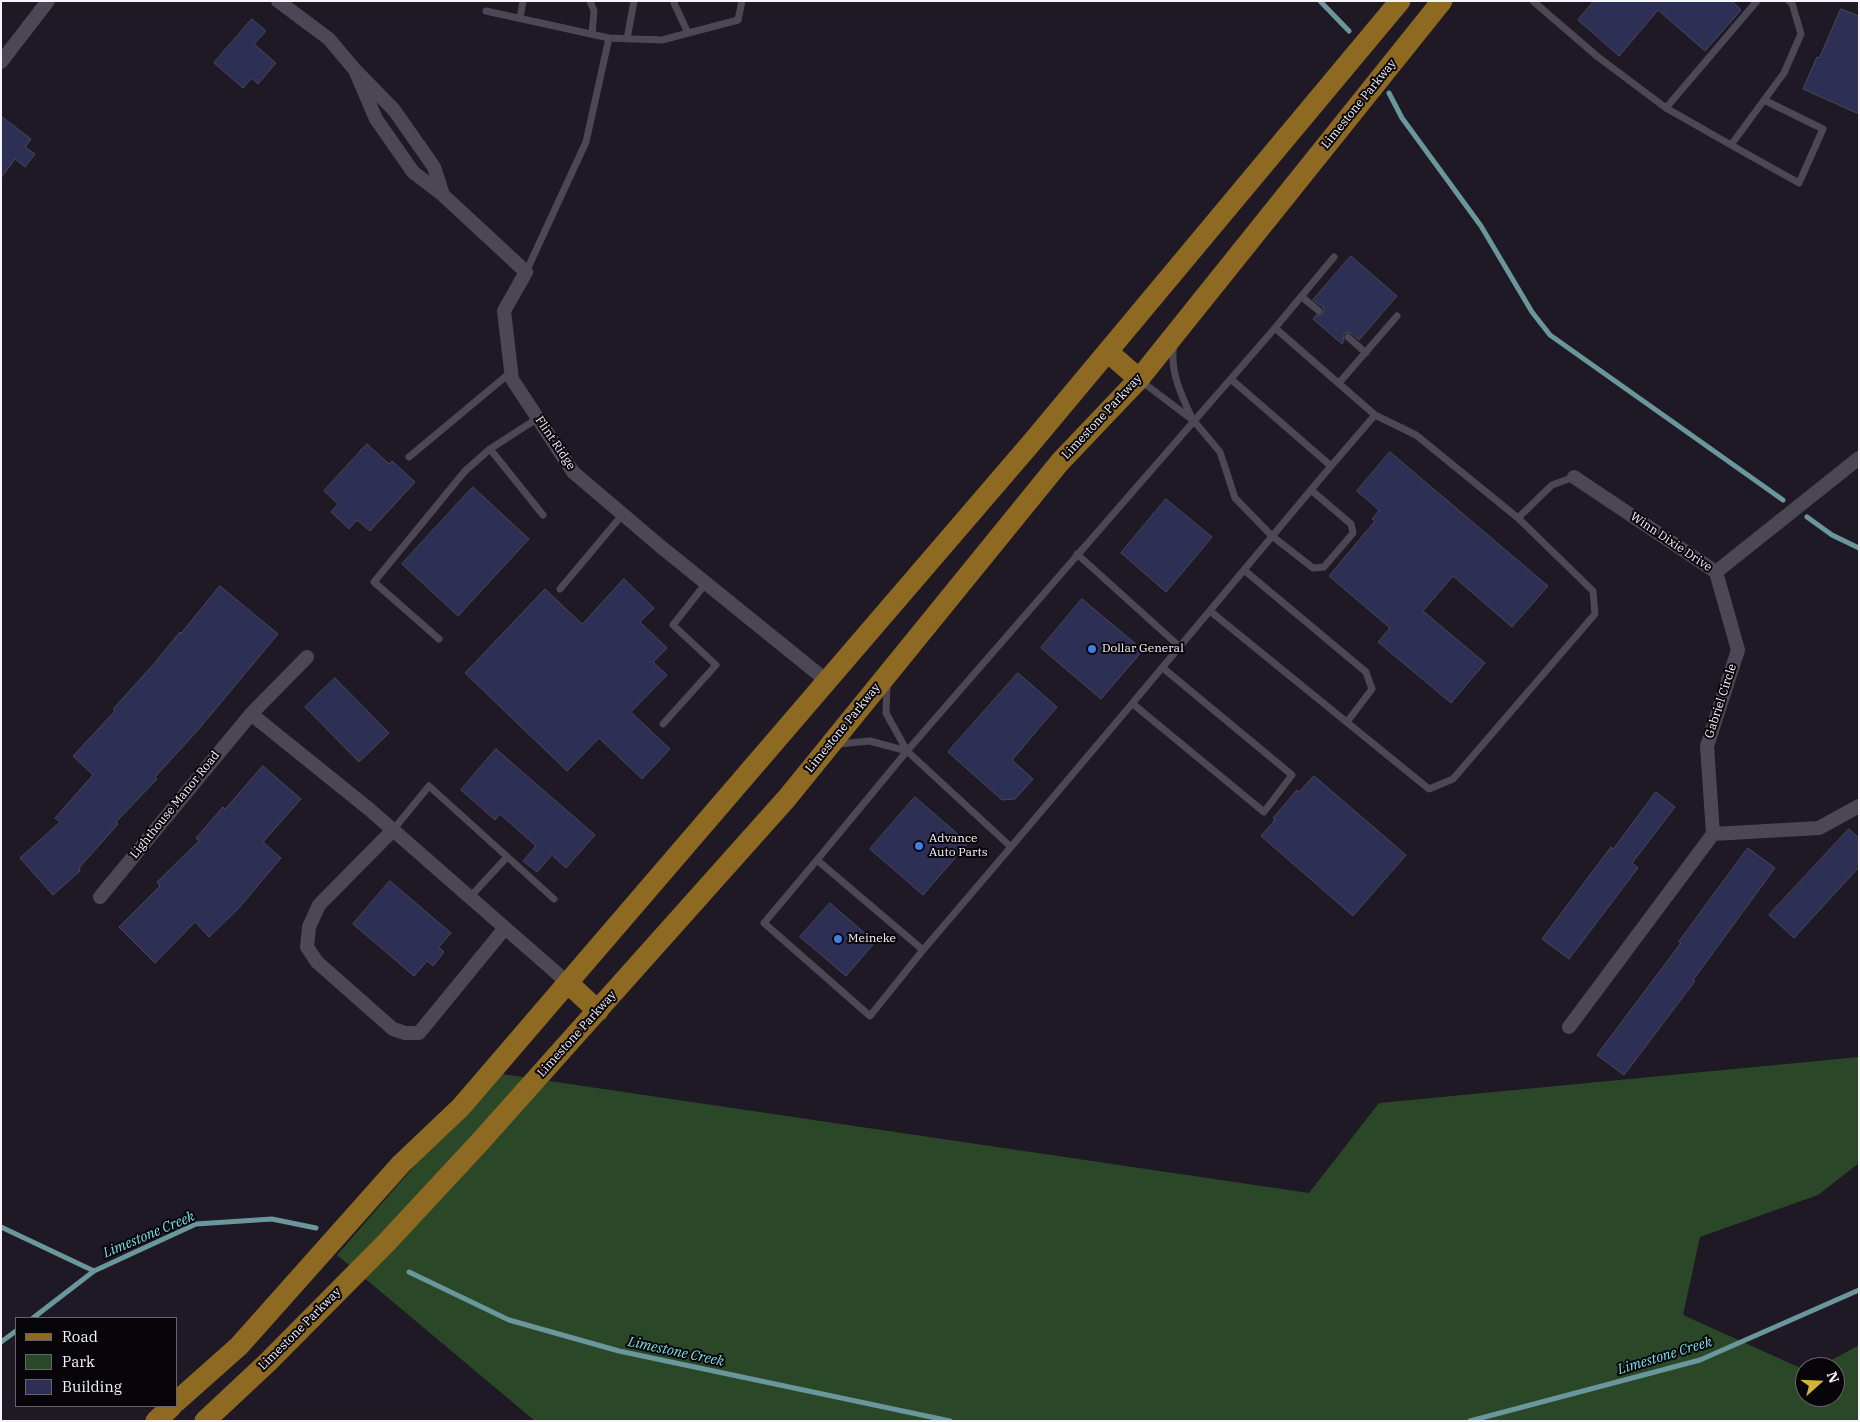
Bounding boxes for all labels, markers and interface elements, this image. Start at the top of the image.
street label: Limestone Parkway [1319,56,1399,152]
street label: Limestone Parkway [1059,372,1145,462]
street label: Flint Ridge [532,413,578,473]
street label: Winn Dixie Drive [1627,509,1715,575]
place label: Dollar General [1102,642,1184,656]
marker: Dollar General [1086,643,1098,655]
street label: Gabriel Circle [1702,662,1740,740]
street label: Limestone Parkway [803,680,883,776]
street label: Lighthouse Manor Road [127,748,223,862]
place label: Advance Auto Parts [929,832,988,860]
marker: Advance Auto Parts [913,840,925,852]
place label: Meineke [848,932,896,946]
marker: Meineke [832,933,844,945]
street label: Limestone Parkway [535,988,619,1080]
water label: Limestone Creek [101,1208,197,1262]
street label: Limestone Parkway [256,1285,344,1373]
legend [15,1317,178,1407]
text: Road [62,1327,98,1346]
water label: Limestone Creek [626,1334,726,1370]
water label: Limestone Creek [1616,1334,1714,1378]
text: Park [62,1352,95,1371]
north arrow [1795,1357,1845,1407]
text: N [1823,1369,1844,1385]
text: Building [62,1377,122,1396]

